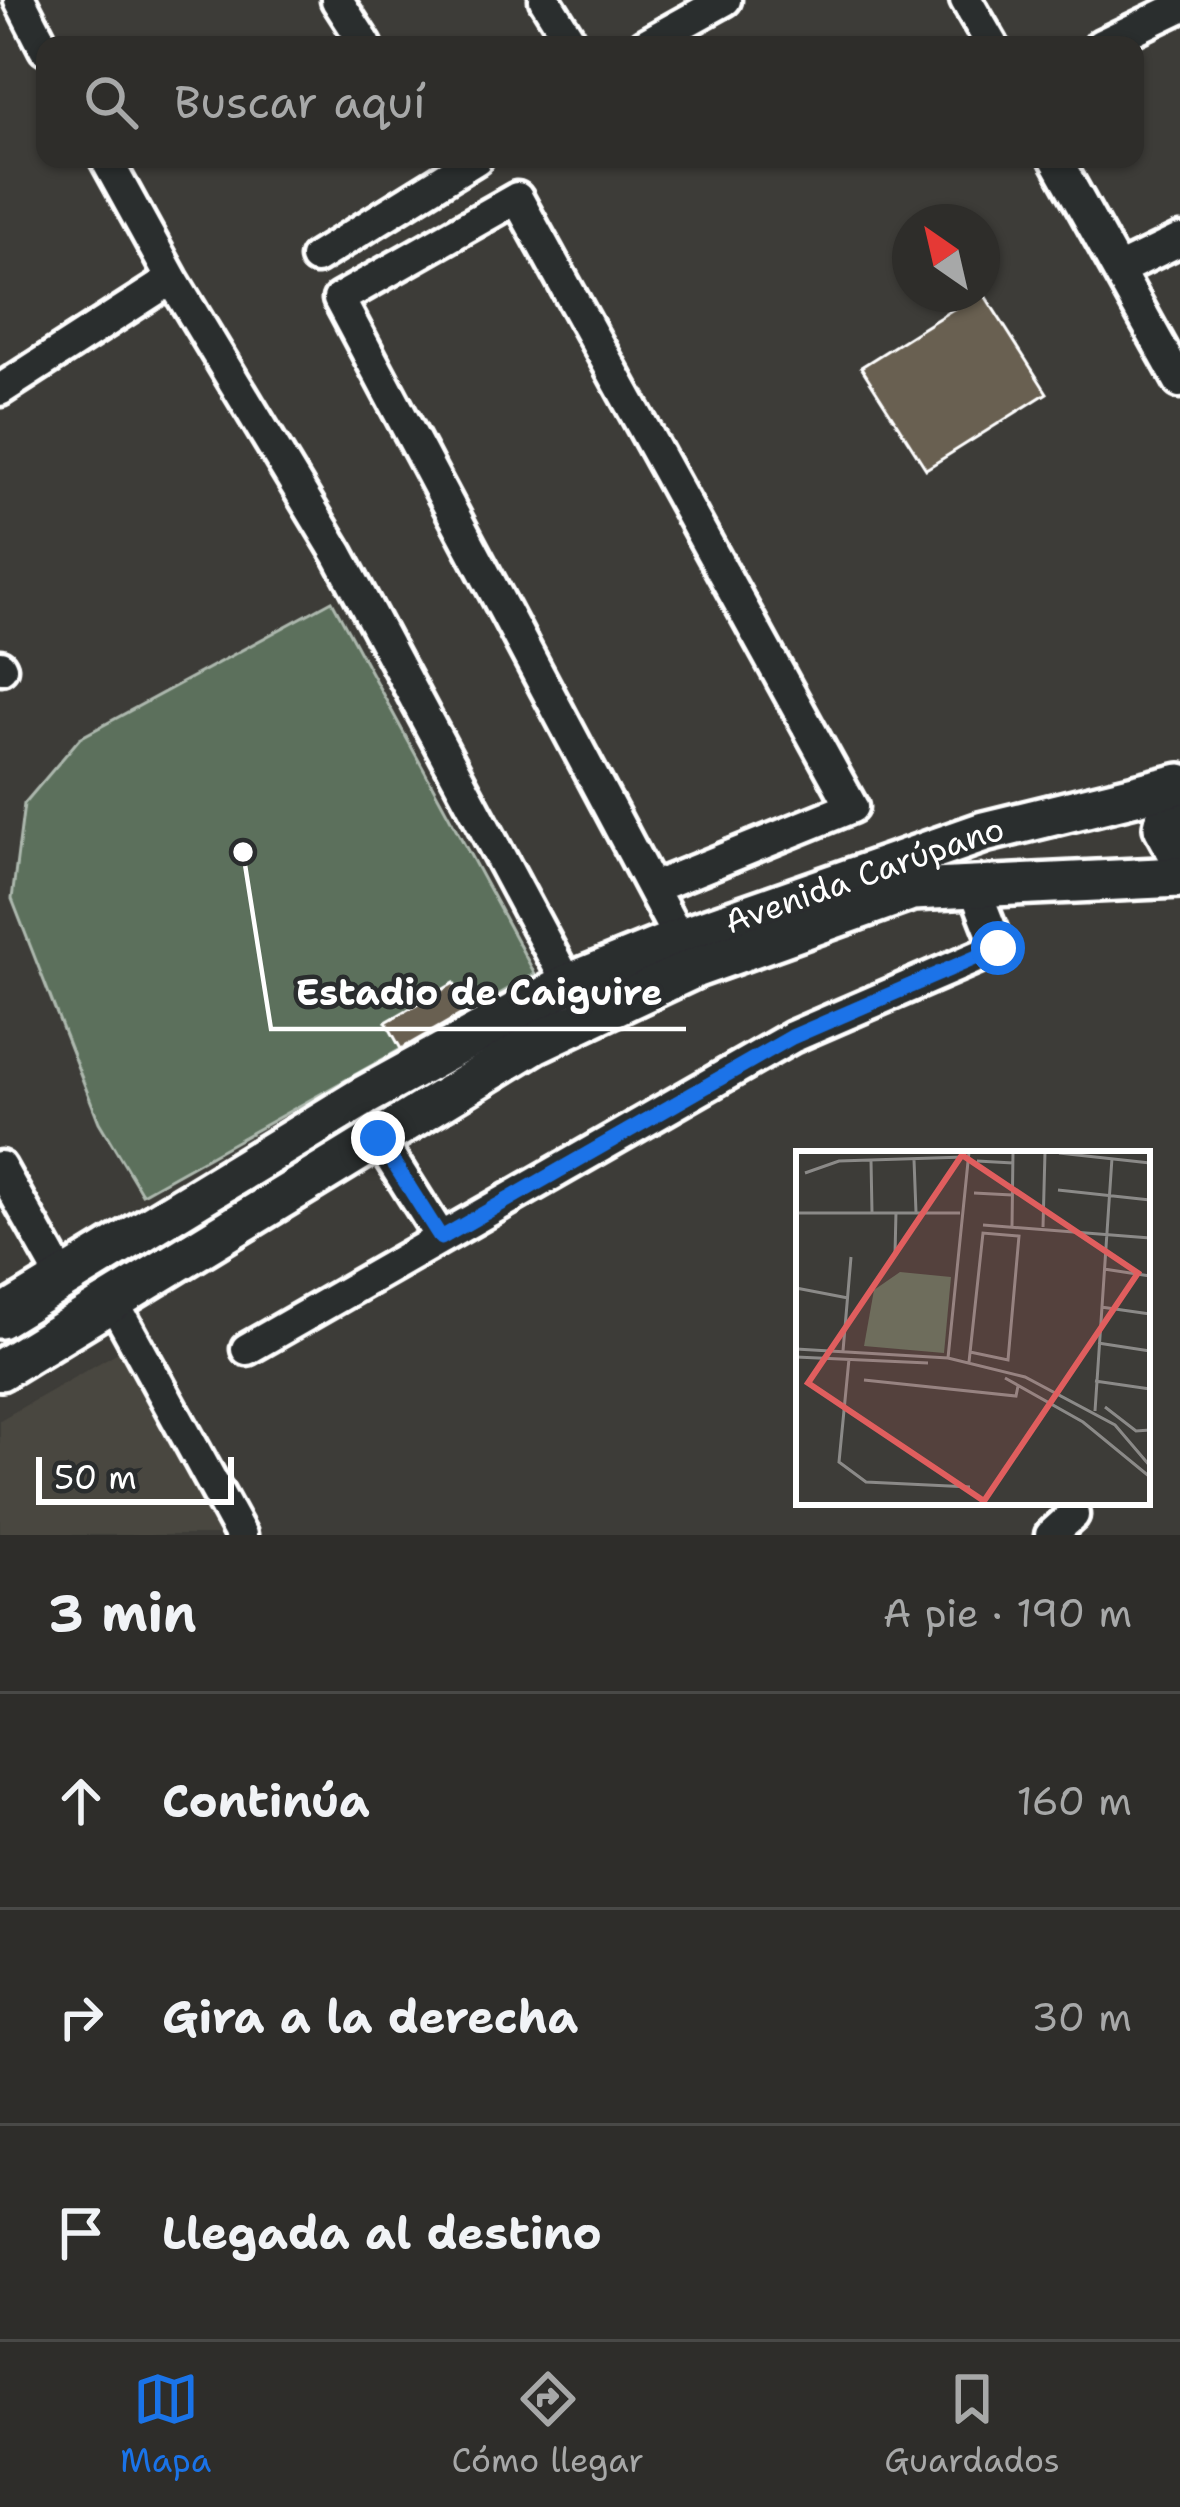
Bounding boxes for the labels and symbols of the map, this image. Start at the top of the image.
north arrow [892,204,1000,312]
street label: Avenida Carúpano [718,806,1008,944]
route start [971,921,1025,975]
callout: Estadio de Caiguire [271,957,686,1029]
text: Estadio de Caiguire [295,968,663,1017]
route end [351,1111,405,1165]
inset map [796,1151,1150,1505]
scale bar [36,1451,234,1504]

